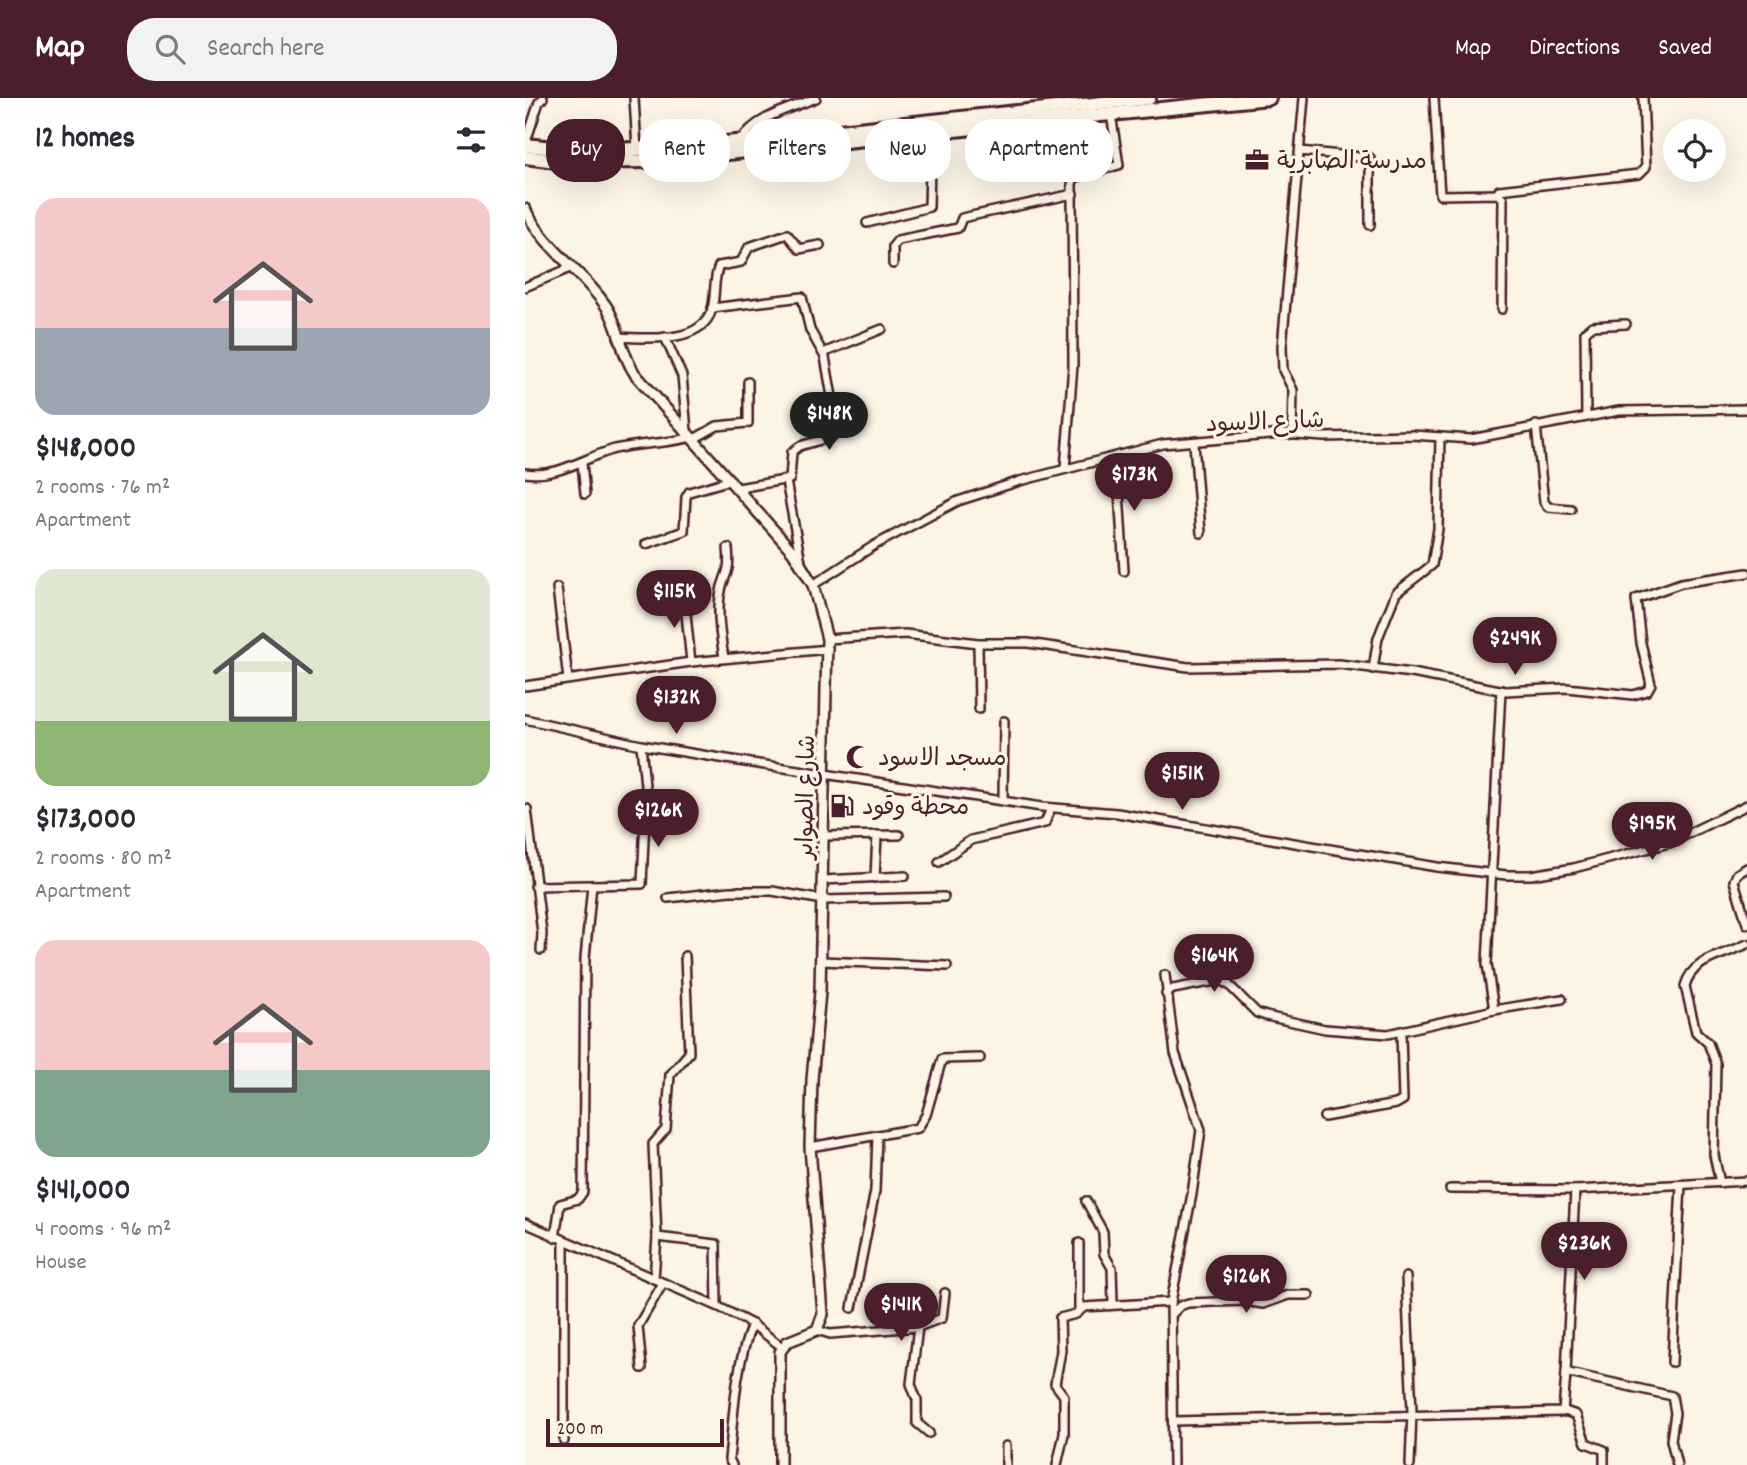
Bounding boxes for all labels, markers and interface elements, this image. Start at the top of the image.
search box [127,18,617,81]
text: Map [35,26,85,73]
icon: search [151,30,189,68]
text: Search here [207,31,325,68]
text: Map [1455,32,1491,66]
text: Directions [1529,32,1620,66]
text: Saved [1658,32,1712,66]
text: 12 homes [35,119,135,162]
chip: Buy [546,119,625,182]
chip: Rent [639,119,730,182]
chip: Filters [744,119,851,182]
chip: New [865,119,951,182]
chip: Apartment [965,119,1113,182]
map controls [1663,119,1726,182]
button: locate [1663,119,1726,182]
icon: filters [452,121,490,159]
office icon: مدرسة الصابرية [1243,146,1271,174]
place label: مدرسة الصابرية [1277,146,1427,180]
icon: home [200,243,326,369]
pin: $148K [780,392,878,452]
text: $148K [806,398,852,431]
street label: شارع الاسود [1205,405,1325,443]
text: $148,000 [35,429,136,472]
pin: $173K [1085,454,1183,513]
text: $173K [1111,459,1157,492]
text: 2 rooms · 76 m² [35,472,170,505]
text: Apartment [35,505,131,538]
pin: $115K [625,570,723,630]
text: $115K [652,576,696,609]
icon: home [200,614,326,740]
pin: $249K [1466,618,1564,677]
text: $249K [1489,623,1541,656]
pin: $132K [627,676,725,736]
text: $132K [652,682,700,715]
street label: شارع الصوابر [790,735,826,862]
mosque icon: مسجد الاسود [844,743,872,771]
place label: مسجد الاسود [878,743,1007,777]
pin: $151K [1133,752,1231,812]
text: $151K [1160,758,1204,791]
pin: $126K [609,790,707,849]
fuel station icon: محطة وقود [828,792,856,820]
place label: محطة وقود [862,792,969,826]
text: $126K [634,795,682,828]
text: $173,000 [35,800,136,843]
pin: $195K [1603,802,1701,862]
text: $195K [1628,808,1676,841]
text: 2 rooms · 80 m² [35,843,172,876]
text: Apartment [35,876,131,909]
pin: $164K [1165,934,1263,994]
text: $164K [1190,940,1238,973]
icon: home [200,985,326,1111]
text: $141,000 [35,1171,131,1214]
text: 4 rooms · 96 m² [35,1214,171,1247]
pin: $236K [1535,1222,1633,1282]
text: $236K [1557,1228,1611,1261]
text: House [35,1247,87,1280]
pin: $126K [1197,1256,1295,1315]
text: $126K [1222,1261,1270,1294]
pin: $141K [852,1284,950,1343]
text: $141K [880,1289,922,1322]
scale bar [546,1416,725,1448]
text: 200 m [557,1417,603,1444]

